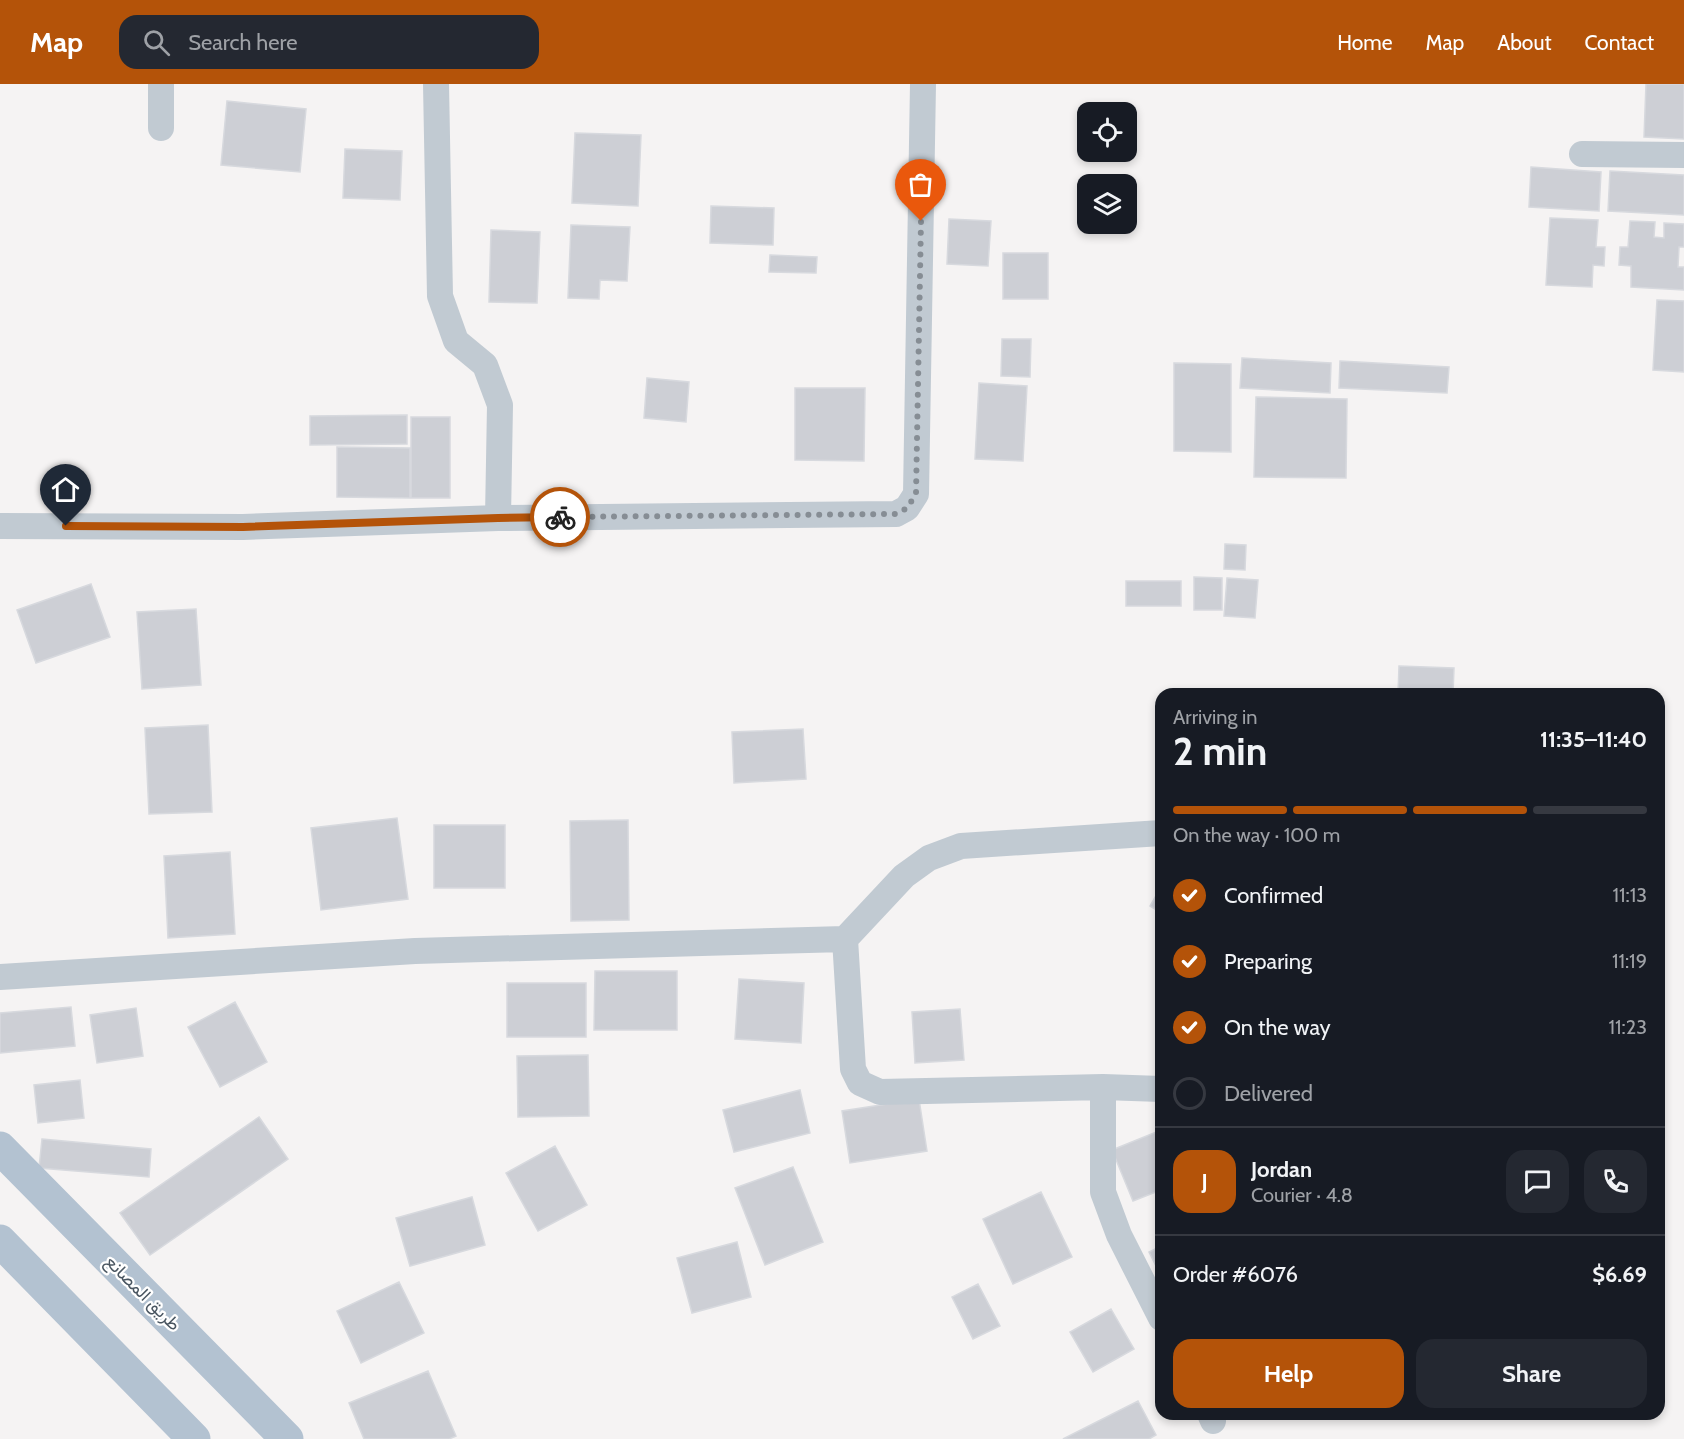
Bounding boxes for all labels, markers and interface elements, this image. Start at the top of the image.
search box [119,15,539,69]
text: Map [30,25,83,59]
icon: search [140,26,173,59]
text: Search here [188,29,297,56]
text: Home [1337,30,1393,55]
text: Map [1426,30,1464,55]
text: About [1497,30,1551,55]
text: Contact [1584,30,1654,55]
map controls [1077,102,1137,234]
button: locate [1077,102,1137,162]
pin [895,159,946,221]
icon: bag [904,168,937,201]
button: layers [1077,174,1137,234]
pin [40,464,91,526]
icon: home [49,473,82,506]
courier [530,487,590,547]
icon: bike [544,501,577,534]
text: Arriving in [1173,705,1257,729]
text: 11:35–11:40 [1540,726,1647,753]
text: 2 min [1173,727,1267,775]
text: On the way · 100 m [1173,823,1340,847]
icon: check [1173,879,1206,912]
text: Confirmed [1224,882,1323,909]
text: 11:13 [1612,883,1647,907]
icon: check [1173,945,1206,978]
text: Preparing [1224,948,1312,975]
text: 11:19 [1612,949,1647,973]
icon: check [1173,1011,1206,1044]
text: On the way [1224,1014,1331,1041]
text: 11:23 [1609,1015,1647,1039]
text: Delivered [1224,1080,1313,1107]
button: chat [1506,1150,1569,1213]
button: phone [1584,1150,1647,1213]
text: Jordan [1251,1156,1312,1183]
text: J [1201,1168,1208,1195]
text: Courier · 4.8 [1251,1183,1353,1207]
street label: طريق المصانع [100,1251,185,1336]
text: Order #6076 [1173,1261,1298,1288]
text: $6.69 [1592,1261,1647,1288]
button: Help [1173,1339,1404,1408]
button: Share [1416,1339,1647,1408]

